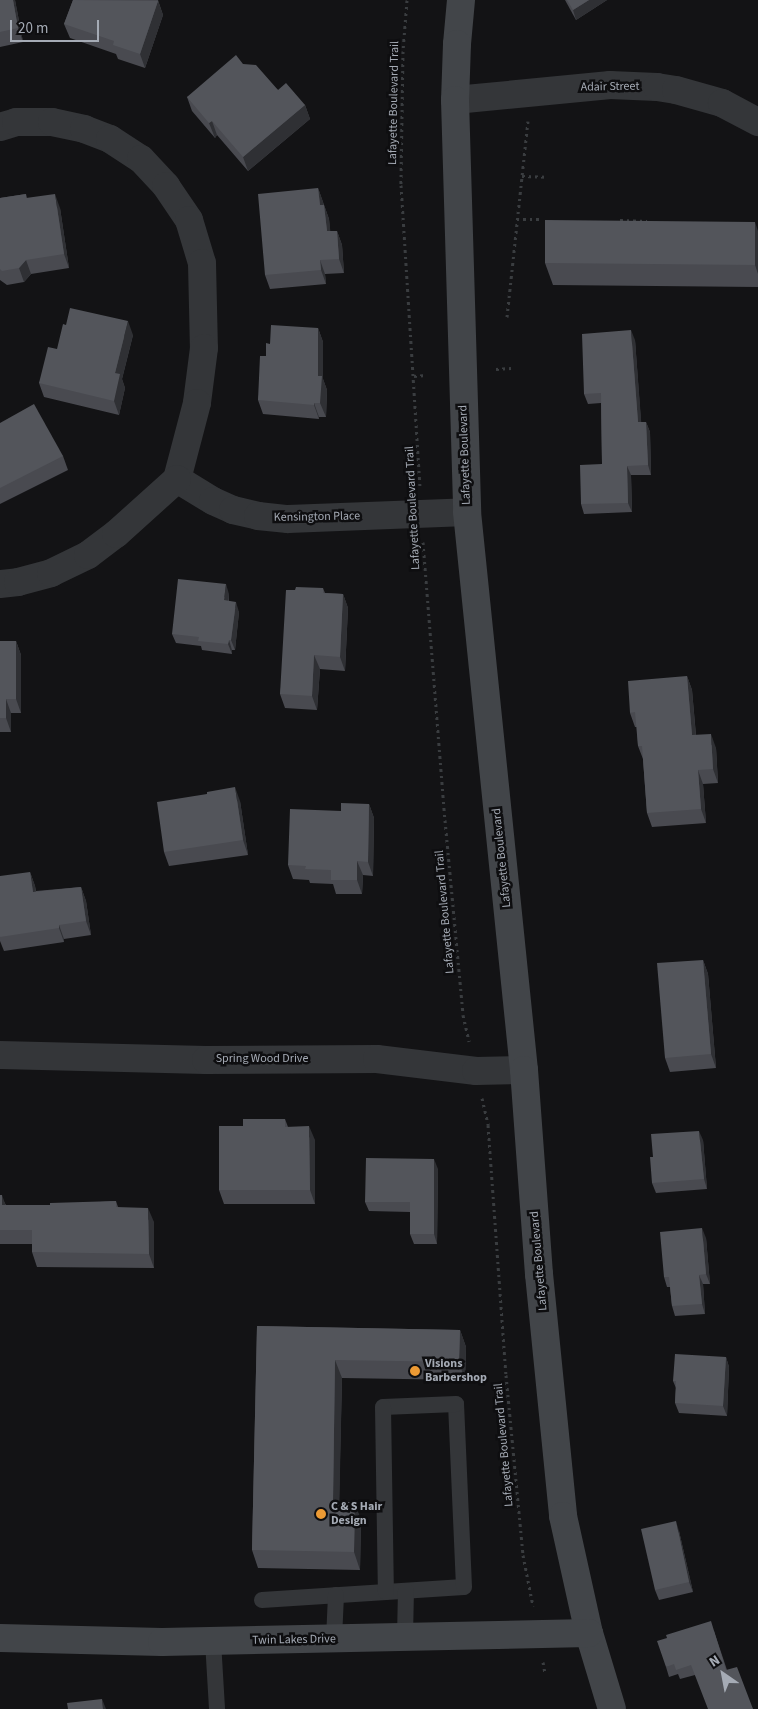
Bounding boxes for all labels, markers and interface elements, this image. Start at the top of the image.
scale bar [12,10,101,42]
text: 20 m [18,18,48,39]
street label: Lafayette Boulevard Trail [386,41,402,165]
street label: Adair Street [580,79,640,95]
street label: Lafayette Boulevard [456,405,474,505]
street label: Lafayette Boulevard Trail [403,446,423,570]
street label: Kensington Place [274,509,360,525]
street label: Lafayette Boulevard [490,808,514,908]
street label: Lafayette Boulevard Trail [432,850,458,974]
street label: Spring Wood Drive [216,1052,308,1066]
street label: Lafayette Boulevard [527,1211,551,1311]
place label: Visions Barbershop [425,1357,487,1385]
marker: Visions Barbershop [409,1365,421,1377]
street label: Lafayette Boulevard Trail [491,1383,517,1507]
place label: C & S Hair Design [331,1500,382,1528]
marker: C & S Hair Design [315,1508,327,1520]
street label: Twin Lakes Drive [252,1632,336,1648]
north arrow [698,1649,748,1699]
text: N [705,1650,724,1672]

